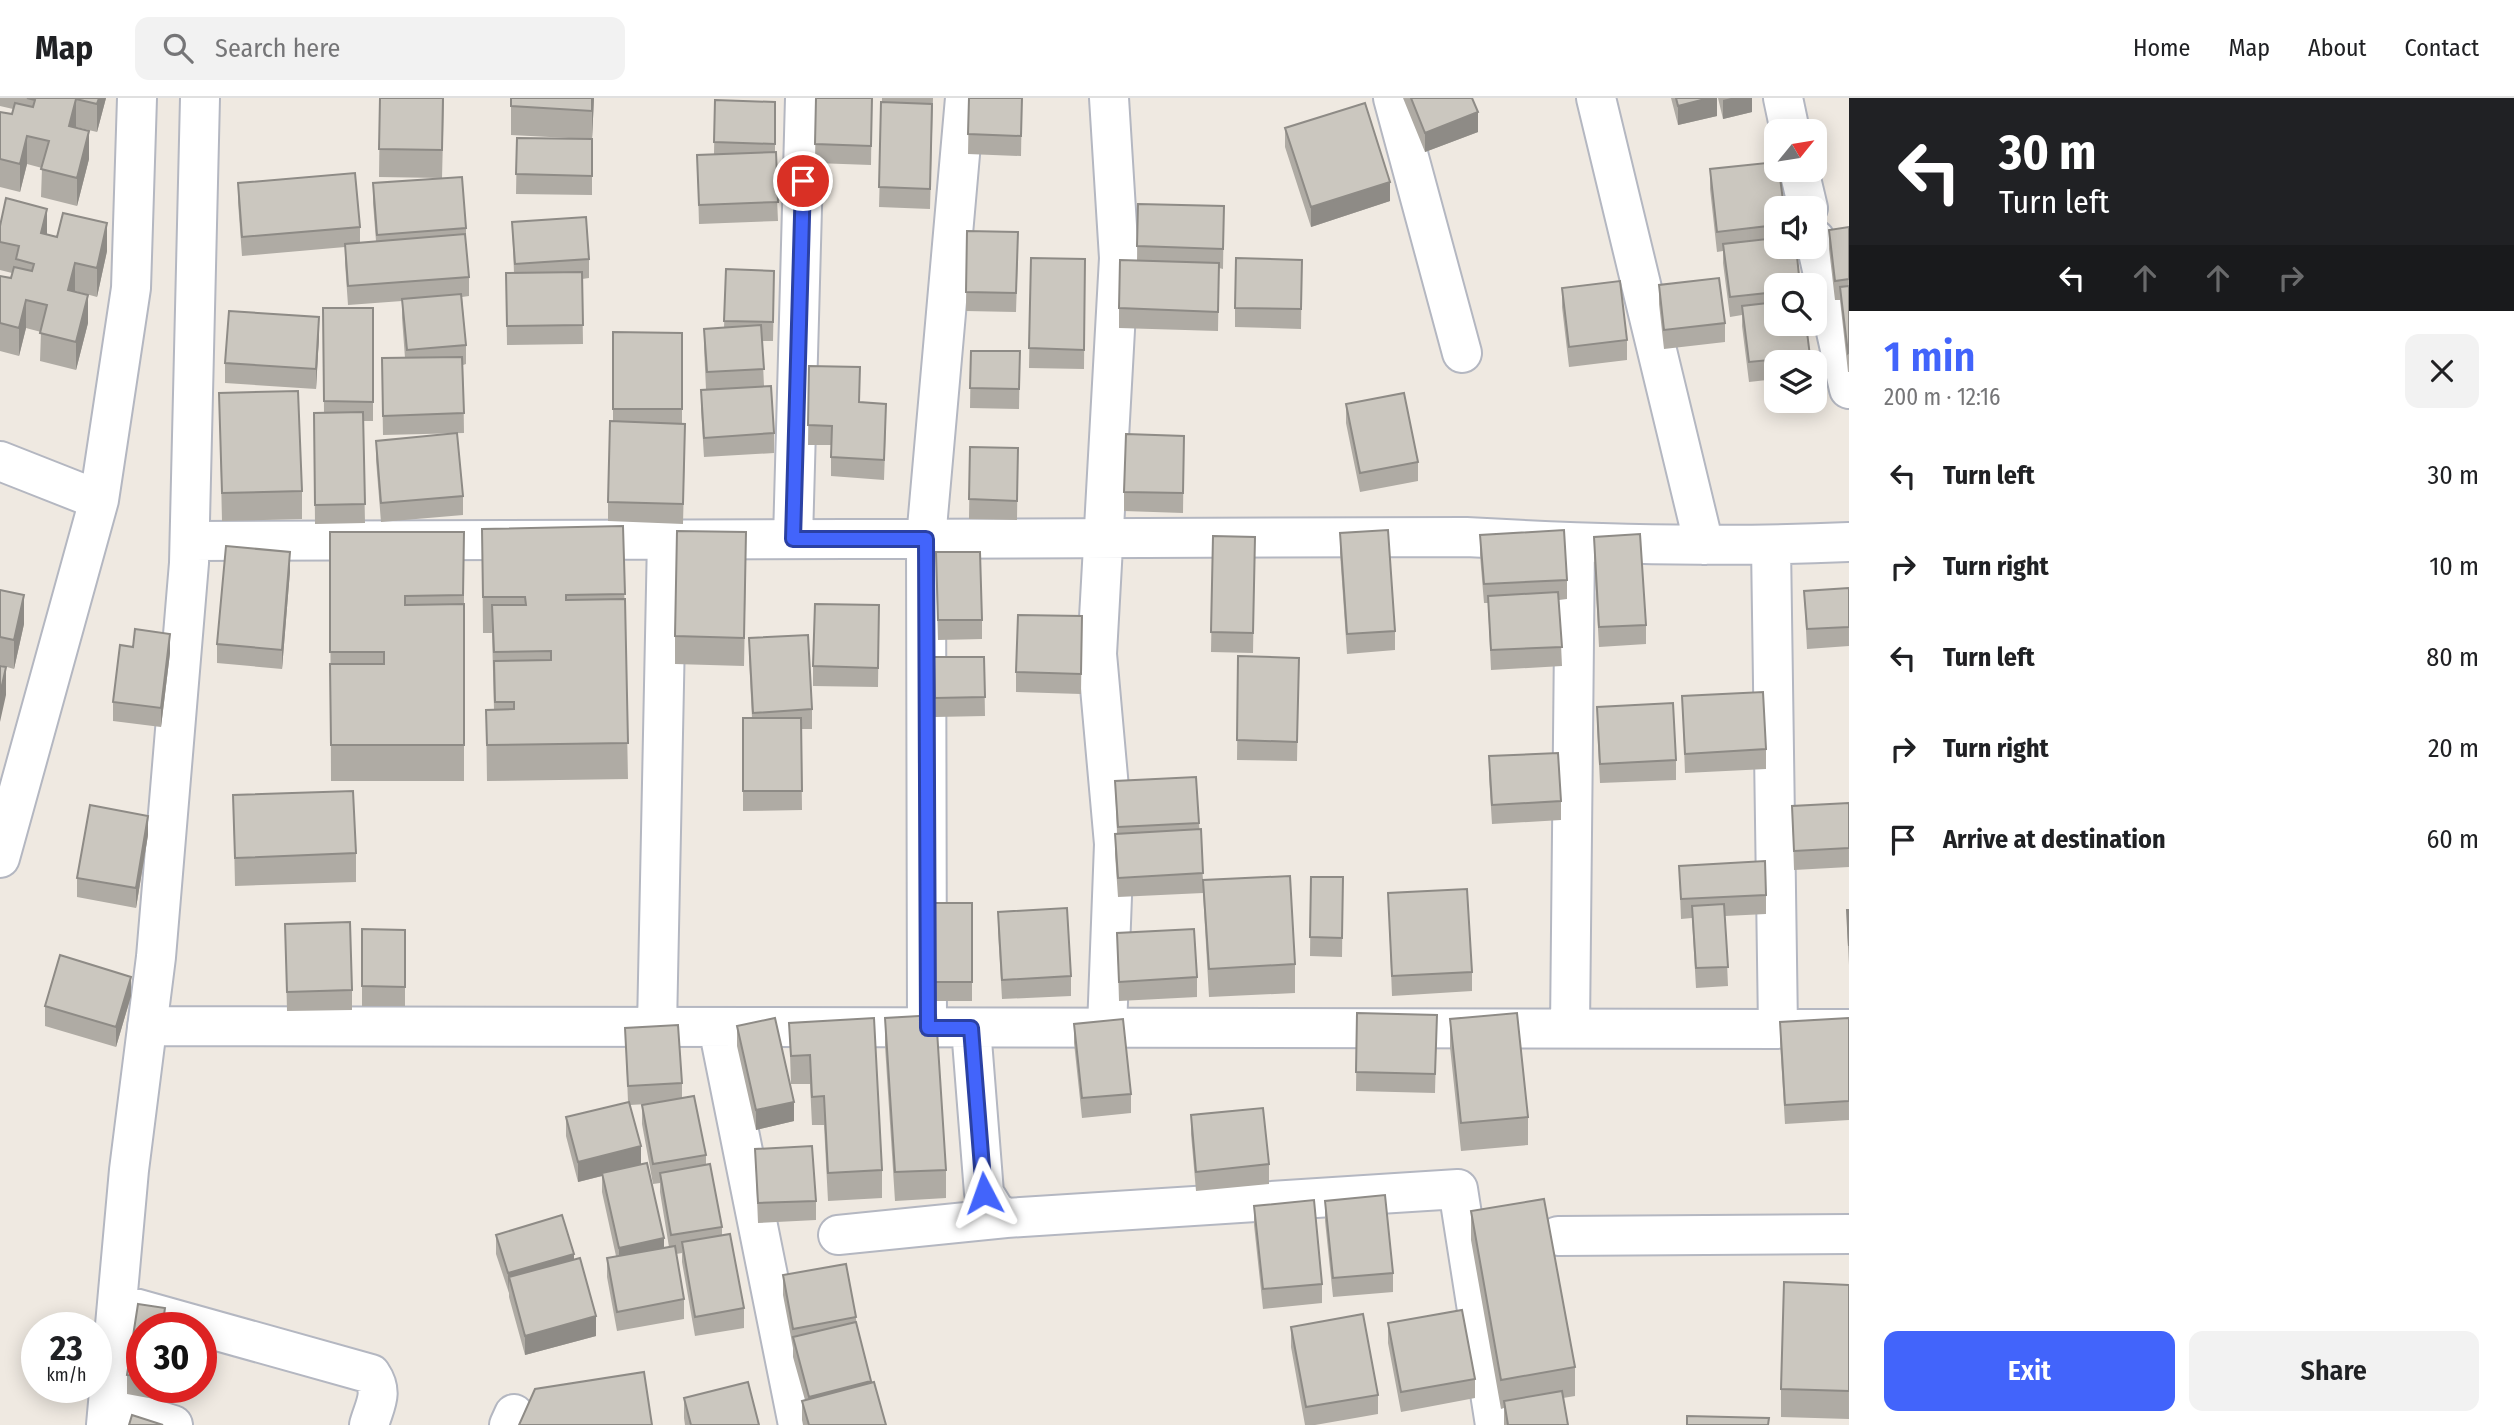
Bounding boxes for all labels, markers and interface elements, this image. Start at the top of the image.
search box [135,17,625,80]
text: Map [35,28,93,68]
icon: search [159,29,197,67]
text: Search here [215,33,340,64]
text: Home [2133,34,2190,62]
text: Map [2228,34,2270,62]
text: About [2308,34,2366,62]
text: Contact [2404,34,2479,62]
north arrow [1764,119,1827,182]
map controls [1764,119,1827,413]
text: 30 m [1999,123,2097,182]
icon: left [1884,126,1975,217]
pin [773,151,833,211]
icon: arrive [784,162,822,200]
text: Turn left [1999,183,2109,221]
button: sound [1764,196,1827,259]
icon: left [2053,259,2091,297]
icon: ahead [2126,259,2164,297]
icon: ahead [2199,259,2237,297]
icon: right [2272,259,2310,297]
button: search [1764,273,1827,336]
text: 1 min [1884,332,1975,382]
button: close [2405,334,2479,408]
button: layers [1764,350,1827,413]
text: 200 m · 12:16 [1884,383,2000,411]
icon: left [1884,457,1922,495]
text: Turn left [1943,460,2035,491]
text: 30 m [2428,460,2479,491]
icon: right [1884,548,1922,586]
text: Turn right [1943,551,2049,582]
text: 10 m [2429,551,2479,582]
icon: left [1884,639,1922,677]
text: Turn left [1943,642,2035,673]
text: 80 m [2426,642,2479,673]
icon: right [1884,730,1922,768]
text: Turn right [1943,733,2049,764]
text: 20 m [2428,733,2479,764]
icon: arrive [1884,821,1922,859]
text: Arrive at destination [1943,824,2166,855]
text: 60 m [2426,824,2479,855]
position arrow [947,1156,1021,1230]
speed limit sign: 30 [126,1312,217,1403]
text: 23 [50,1327,83,1369]
button: Exit [1884,1331,2175,1411]
button: Share [2189,1331,2479,1411]
text: km/h [46,1364,87,1386]

